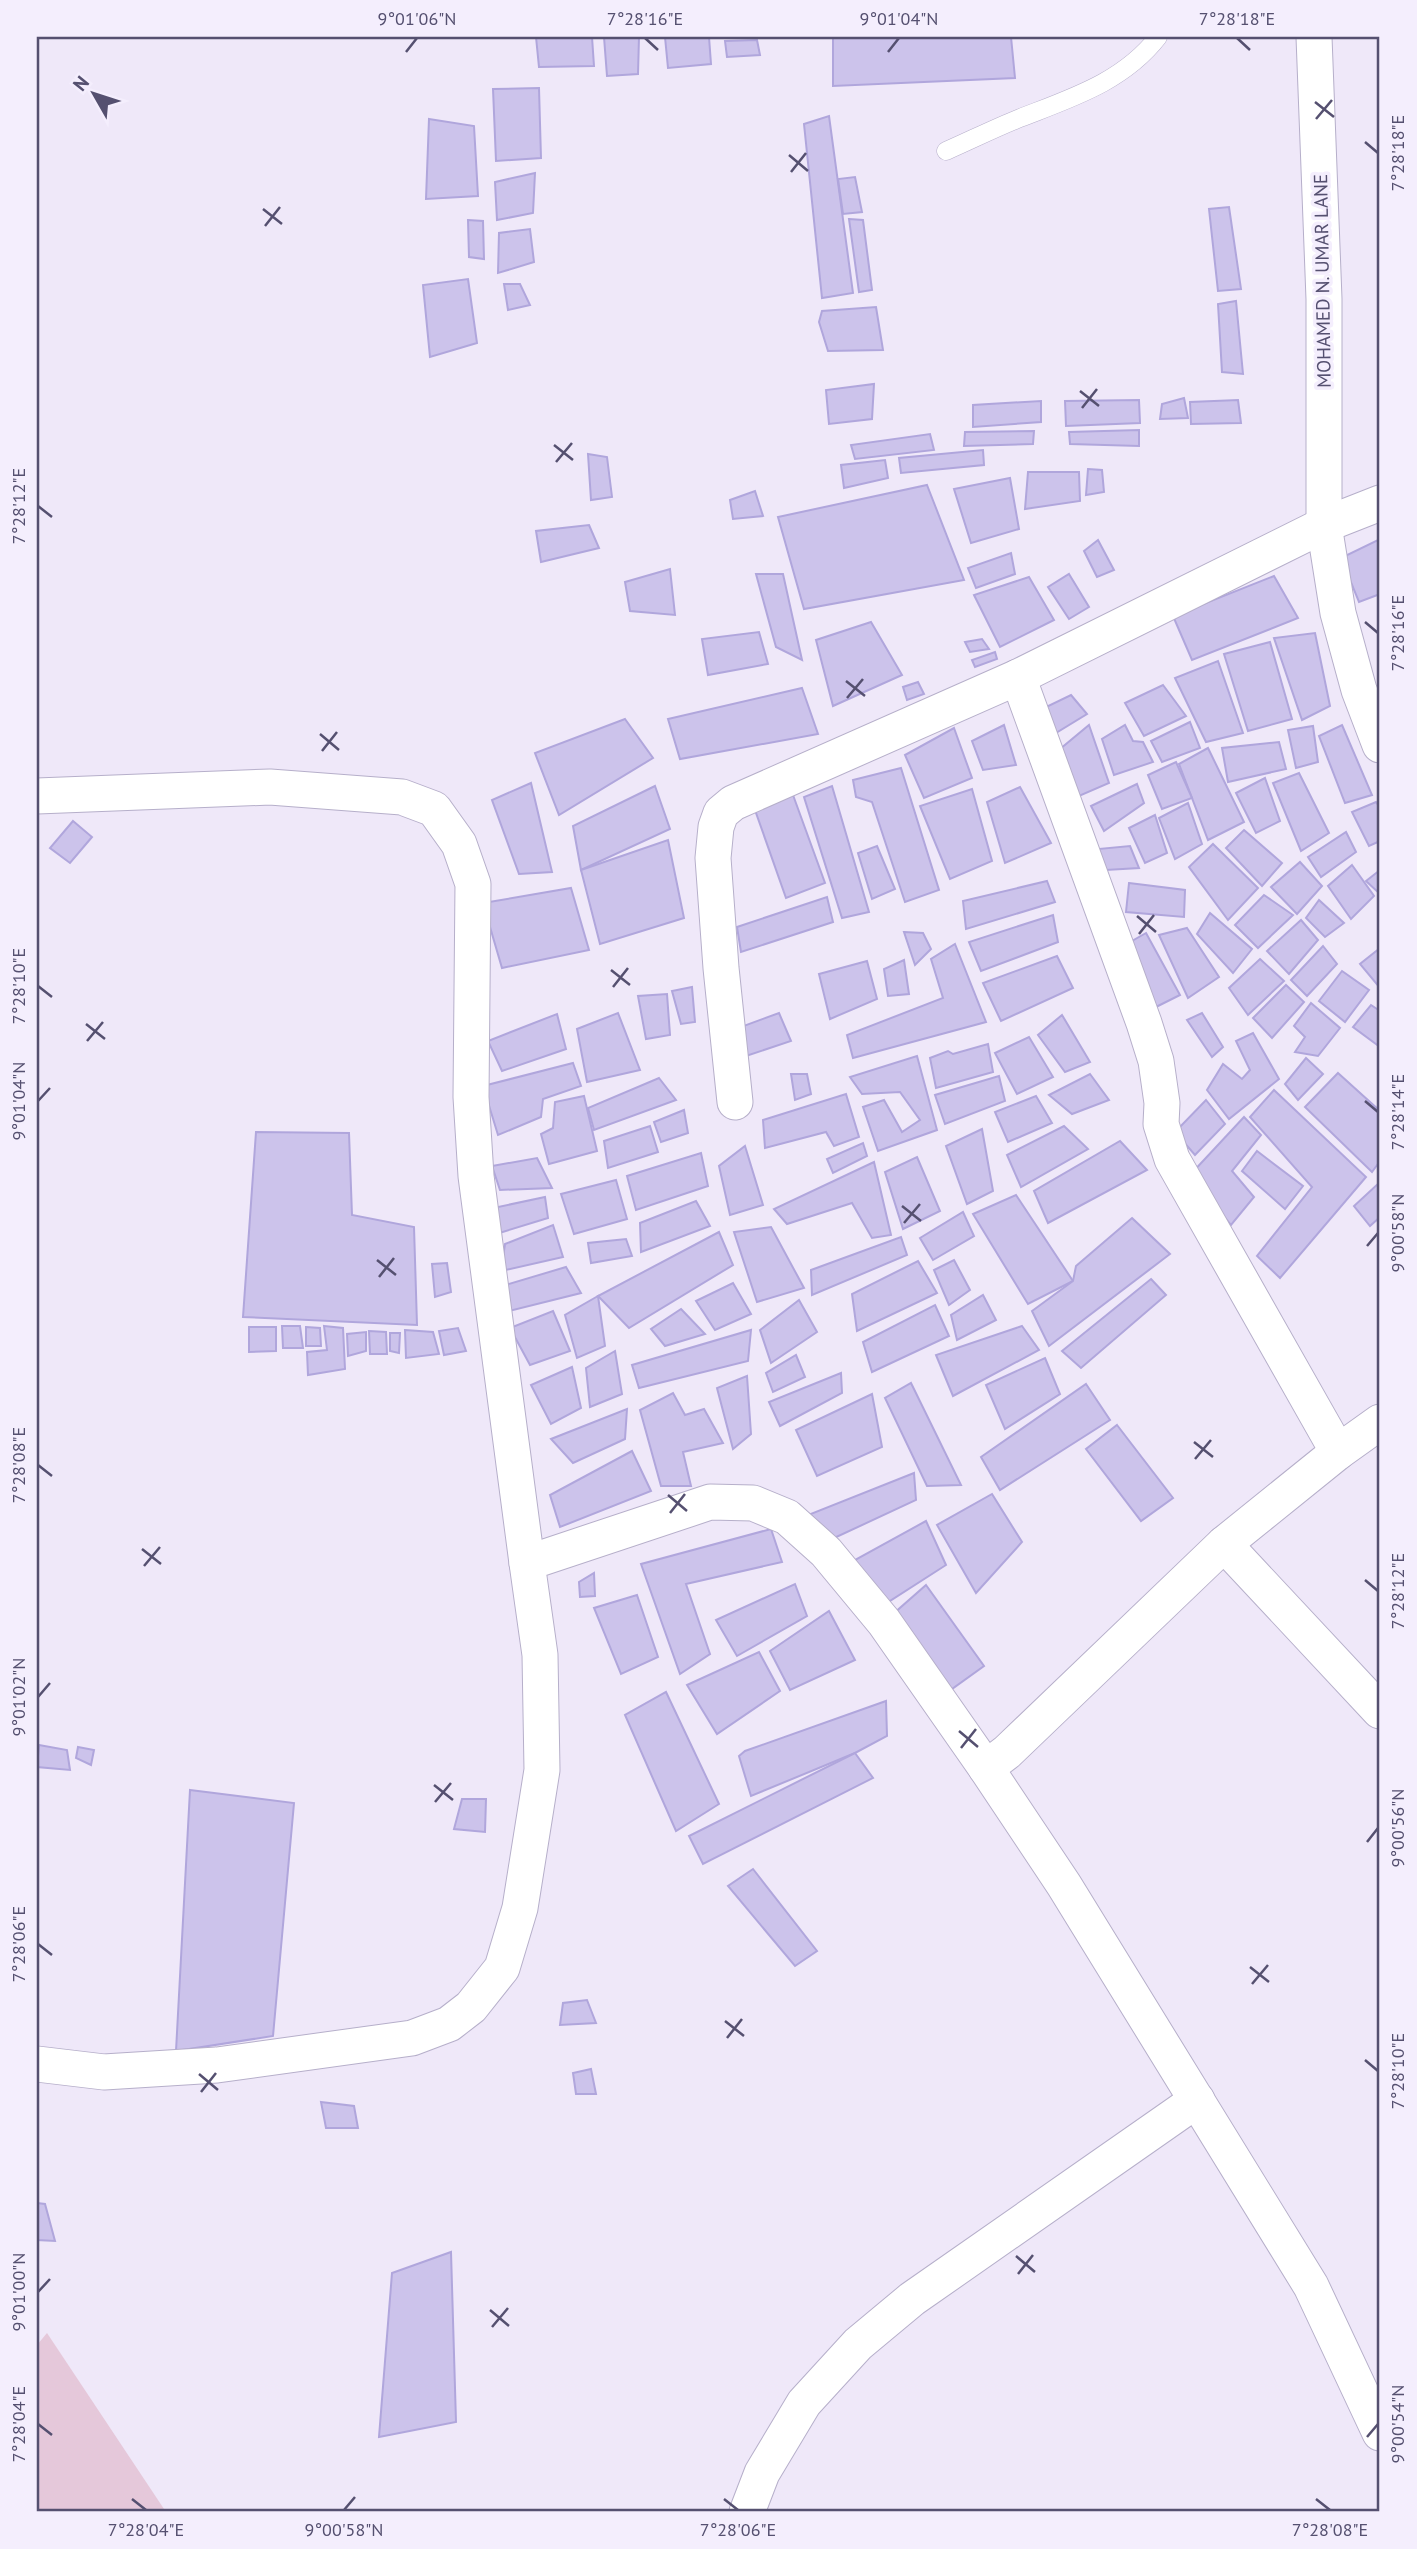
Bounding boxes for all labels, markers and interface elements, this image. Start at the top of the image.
text: 9°01'06"N [378,7,456,30]
text: 7°28'16"E [607,7,683,30]
text: 9°01'04"N [860,7,938,30]
text: 7°28'18"E [1199,7,1275,30]
north arrow [60,60,130,130]
text: N [68,71,94,96]
text: 7°28'18"E [1386,115,1409,191]
street label: MOHAMED N. UMAR LANE [1308,174,1336,388]
text: 7°28'12"E [7,468,30,544]
text: 7°28'16"E [1386,595,1409,671]
text: 7°28'10"E [7,948,30,1024]
text: 9°01'04"N [7,1062,30,1140]
text: 7°28'14"E [1386,1074,1409,1150]
text: 9°00'58"N [1386,1194,1409,1272]
text: 7°28'08"E [7,1427,30,1503]
text: 7°28'12"E [1386,1553,1409,1629]
text: 9°01'02"N [7,1658,30,1736]
text: 9°00'56"N [1386,1789,1409,1867]
text: 7°28'06"E [7,1906,30,1982]
text: 7°28'10"E [1386,2033,1409,2109]
text: 9°01'00"N [7,2253,30,2331]
text: 9°00'54"N [1386,2385,1409,2463]
text: 7°28'04"E [7,2386,30,2462]
text: 7°28'04"E [108,2518,184,2541]
text: 9°00'58"N [305,2518,383,2541]
text: 7°28'06"E [700,2518,776,2541]
text: 7°28'08"E [1292,2518,1368,2541]

